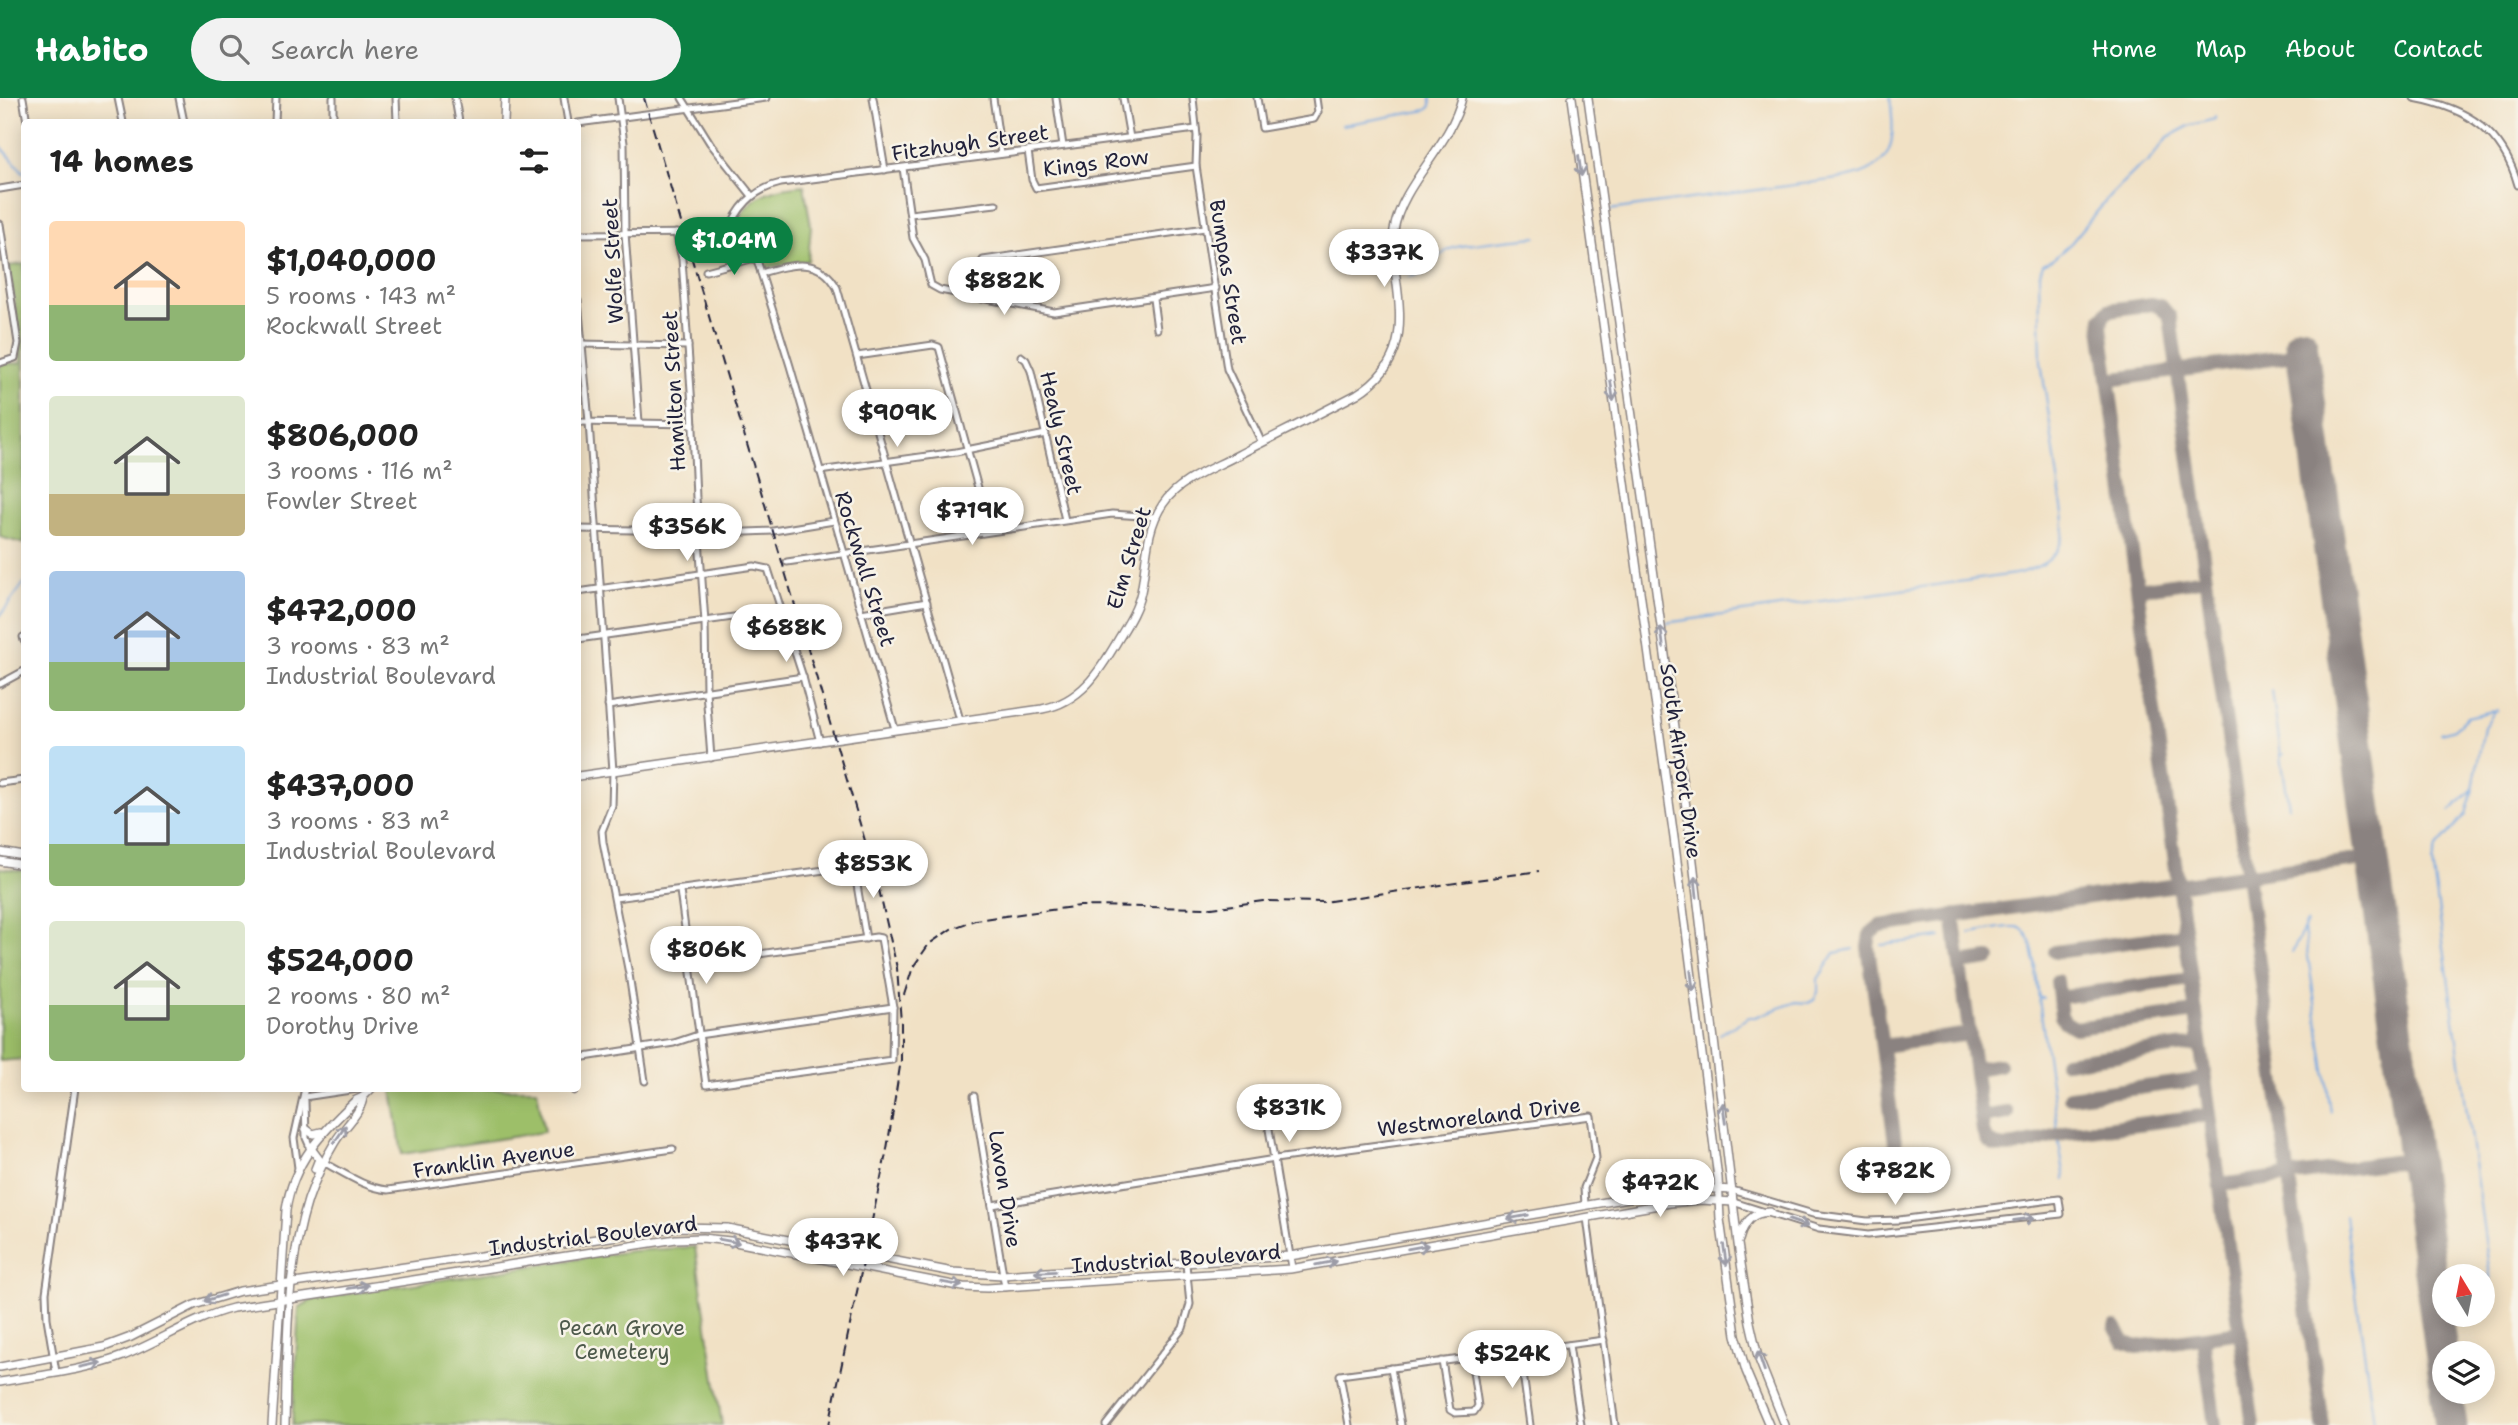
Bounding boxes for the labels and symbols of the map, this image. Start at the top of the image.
street label: Fitzhugh Street [890,118,1050,168]
street label: Kings Row [1041,143,1151,183]
one-way arrow [1574,154,1587,177]
street label: Wolfe Street [596,197,630,325]
street label: Bumpas Street [1203,197,1253,347]
pin: $1.04M [677,218,791,277]
pin: $337K [1335,230,1433,289]
pin: $882K [955,258,1053,317]
street label: Hamilton Street [656,310,692,472]
street label: Healy Street [1033,368,1089,498]
one-way arrow [1605,379,1618,402]
pin: $909K [848,390,946,449]
street label: Rockwall Street [828,488,902,650]
pin: $719K [923,488,1021,547]
street label: Elm Street [1100,503,1158,613]
pin: $356K [638,504,736,563]
pin: $688K [737,604,835,664]
one-way arrow [1655,626,1668,649]
street label: South Airport Drive [1653,662,1709,860]
pin: $853K [824,840,922,900]
one-way arrow [1689,876,1702,899]
pin: $806K [657,926,755,986]
one-way arrow [1686,969,1699,991]
pin: $831K [1240,1084,1338,1144]
street label: Westmoreland Drive [1376,1091,1582,1143]
one-way arrow [1717,1102,1730,1124]
one-way arrow [333,1125,347,1144]
street label: Lavon Drive [982,1128,1028,1250]
street label: Franklin Avenue [411,1135,577,1185]
pin: $782K [1846,1148,1944,1207]
pin: $472K [1611,1160,1709,1219]
street label: Industrial Boulevard [487,1209,699,1263]
one-way arrow [1507,1211,1530,1224]
one-way arrow [2012,1212,2034,1225]
pin: $437K [794,1218,892,1278]
one-way arrow [1787,1218,1809,1230]
one-way arrow [717,1235,740,1249]
street label: Industrial Boulevard [1070,1238,1282,1280]
one-way arrow [1406,1240,1429,1253]
one-way arrow [1719,1243,1732,1266]
one-way arrow [1314,1256,1337,1269]
north arrow [2432,1264,2496,1326]
one-way arrow [1034,1266,1057,1279]
one-way arrow [941,1278,963,1292]
one-way arrow [347,1280,369,1293]
one-way arrow [204,1293,226,1306]
park label: Pecan Grove Cemetery [559,1314,685,1366]
pin: $524K [1463,1330,1561,1390]
one-way arrow [1754,1351,1766,1373]
one-way arrow [79,1358,102,1372]

